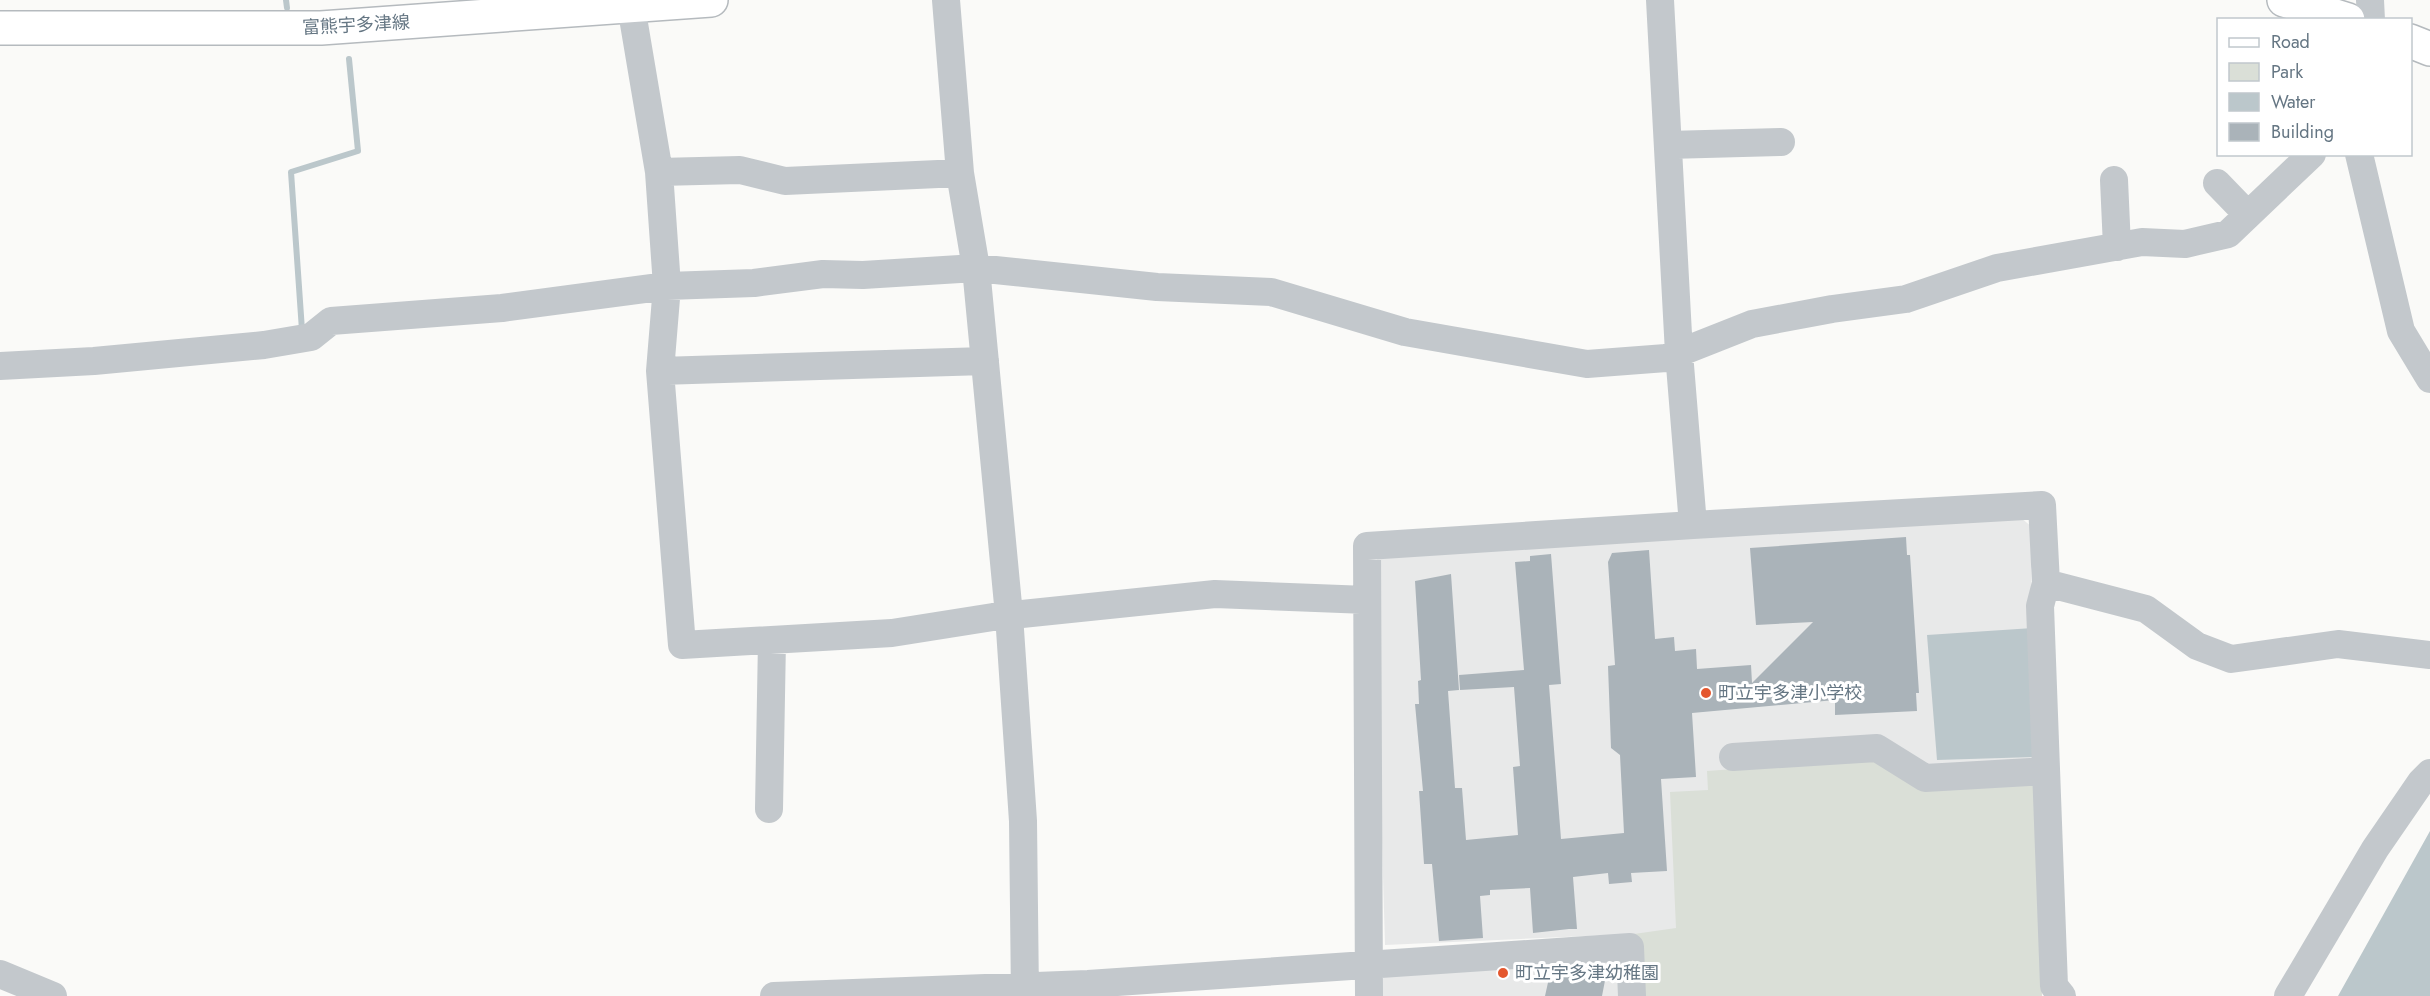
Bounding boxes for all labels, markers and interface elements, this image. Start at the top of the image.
street label: 富熊宇多津線 [301,9,411,41]
legend [2217,18,2412,156]
text: Road [2271,29,2310,55]
text: Park [2271,59,2303,85]
text: Water [2271,89,2316,115]
text: Building [2271,119,2334,145]
place label: 町立宇多津小学校 [1718,680,1862,706]
marker: 町立宇多津小学校 [1699,686,1713,700]
place label: 町立宇多津幼稚園 [1515,960,1659,986]
marker: 町立宇多津幼稚園 [1496,966,1510,980]

